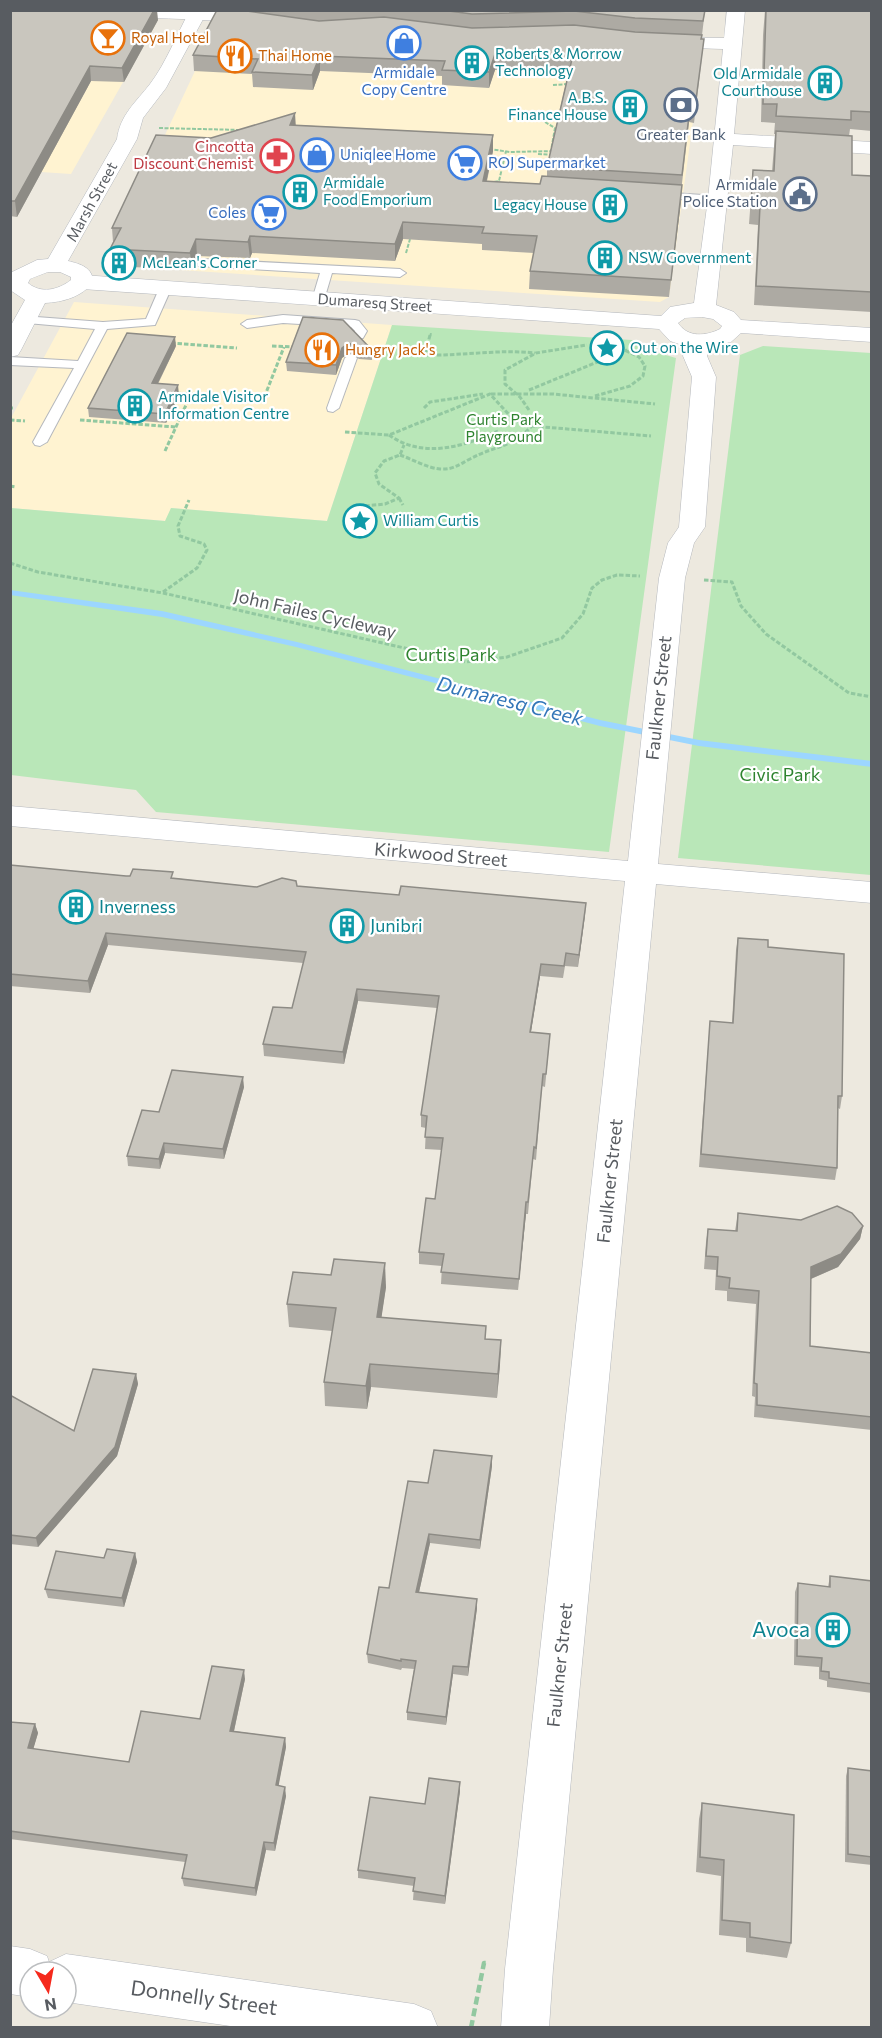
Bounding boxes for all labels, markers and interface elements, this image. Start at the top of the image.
bar icon: Royal Hotel [90,20,126,56]
shop icon: Armidale Copy Centre [386,25,422,61]
place label: Royal Hotel [131,28,209,46]
restaurant icon: Thai Home [217,38,253,74]
place label: Roberts & Morrow Technology [495,44,622,79]
building icon: Roberts & Morrow Technology [454,45,490,81]
place label: Thai Home [258,46,332,64]
place label: Armidale Copy Centre [361,63,447,98]
place label: Old Armidale Courthouse [713,64,802,99]
building icon: Old Armidale Courthouse [807,65,843,101]
bank icon: Greater Bank [663,87,699,123]
place label: A.B.S. Finance House [508,88,607,123]
building icon: A.B.S. Finance House [612,89,648,125]
place label: Greater Bank [636,125,726,143]
place label: Cincotta Discount Chemist [133,137,254,172]
shop icon: Uniqlee Home [299,137,335,173]
pharmacy icon: Cincotta Discount Chemist [259,138,295,174]
place label: Uniqlee Home [340,145,436,163]
supermarket icon: ROJ Supermarket [447,145,483,181]
place label: ROJ Supermarket [488,153,606,171]
street label: Marsh Street [62,158,120,245]
place label: Armidale Food Emporium [323,173,432,208]
building icon: Armidale Food Emporium [282,174,318,210]
place label: Armidale Police Station [683,175,777,210]
public building icon: Armidale Police Station [782,176,818,212]
building icon: Legacy House [592,187,628,223]
supermarket icon: Coles [251,195,287,231]
place label: Legacy House [493,195,587,213]
place label: Coles [208,203,246,221]
building icon: NSW Government [587,240,623,276]
building icon: McLean's Corner [101,245,137,281]
place label: NSW Government [628,248,751,266]
place label: McLean's Corner [142,253,257,271]
street label: Dumaresq Street [317,289,433,315]
place icon: Out on the Wire [589,330,625,366]
restaurant icon: Hungry Jack's [304,332,340,368]
place label: Out on the Wire [630,338,739,356]
place label: Hungry Jack's [345,340,436,358]
place label: Armidale Visitor Information Centre [158,387,289,422]
building icon: Armidale Visitor Information Centre [117,388,153,424]
park label: Curtis Park Playground [466,410,542,445]
place icon: William Curtis [342,503,378,539]
place label: William Curtis [383,511,479,529]
street label: John Failes Cycleway [232,584,399,642]
street label: Faulkner Street [641,635,675,761]
park label: Curtis Park [406,643,497,665]
water label: Dumaresq Creek [435,670,587,730]
park label: Civic Park [740,763,821,785]
street label: Kirkwood Street [373,837,509,871]
building icon: Inverness [58,889,94,925]
place label: Inverness [99,895,176,917]
building icon: Junibri [329,908,365,944]
place label: Junibri [370,914,423,936]
street label: Faulkner Street [592,1118,626,1244]
street label: Faulkner Street [542,1602,576,1728]
building icon: Avoca [815,1612,851,1648]
place label: Avoca [752,1616,810,1641]
north arrow [18,1960,78,2020]
street label: Donnelly Street [129,1974,279,2019]
text: N [43,1995,58,2016]

